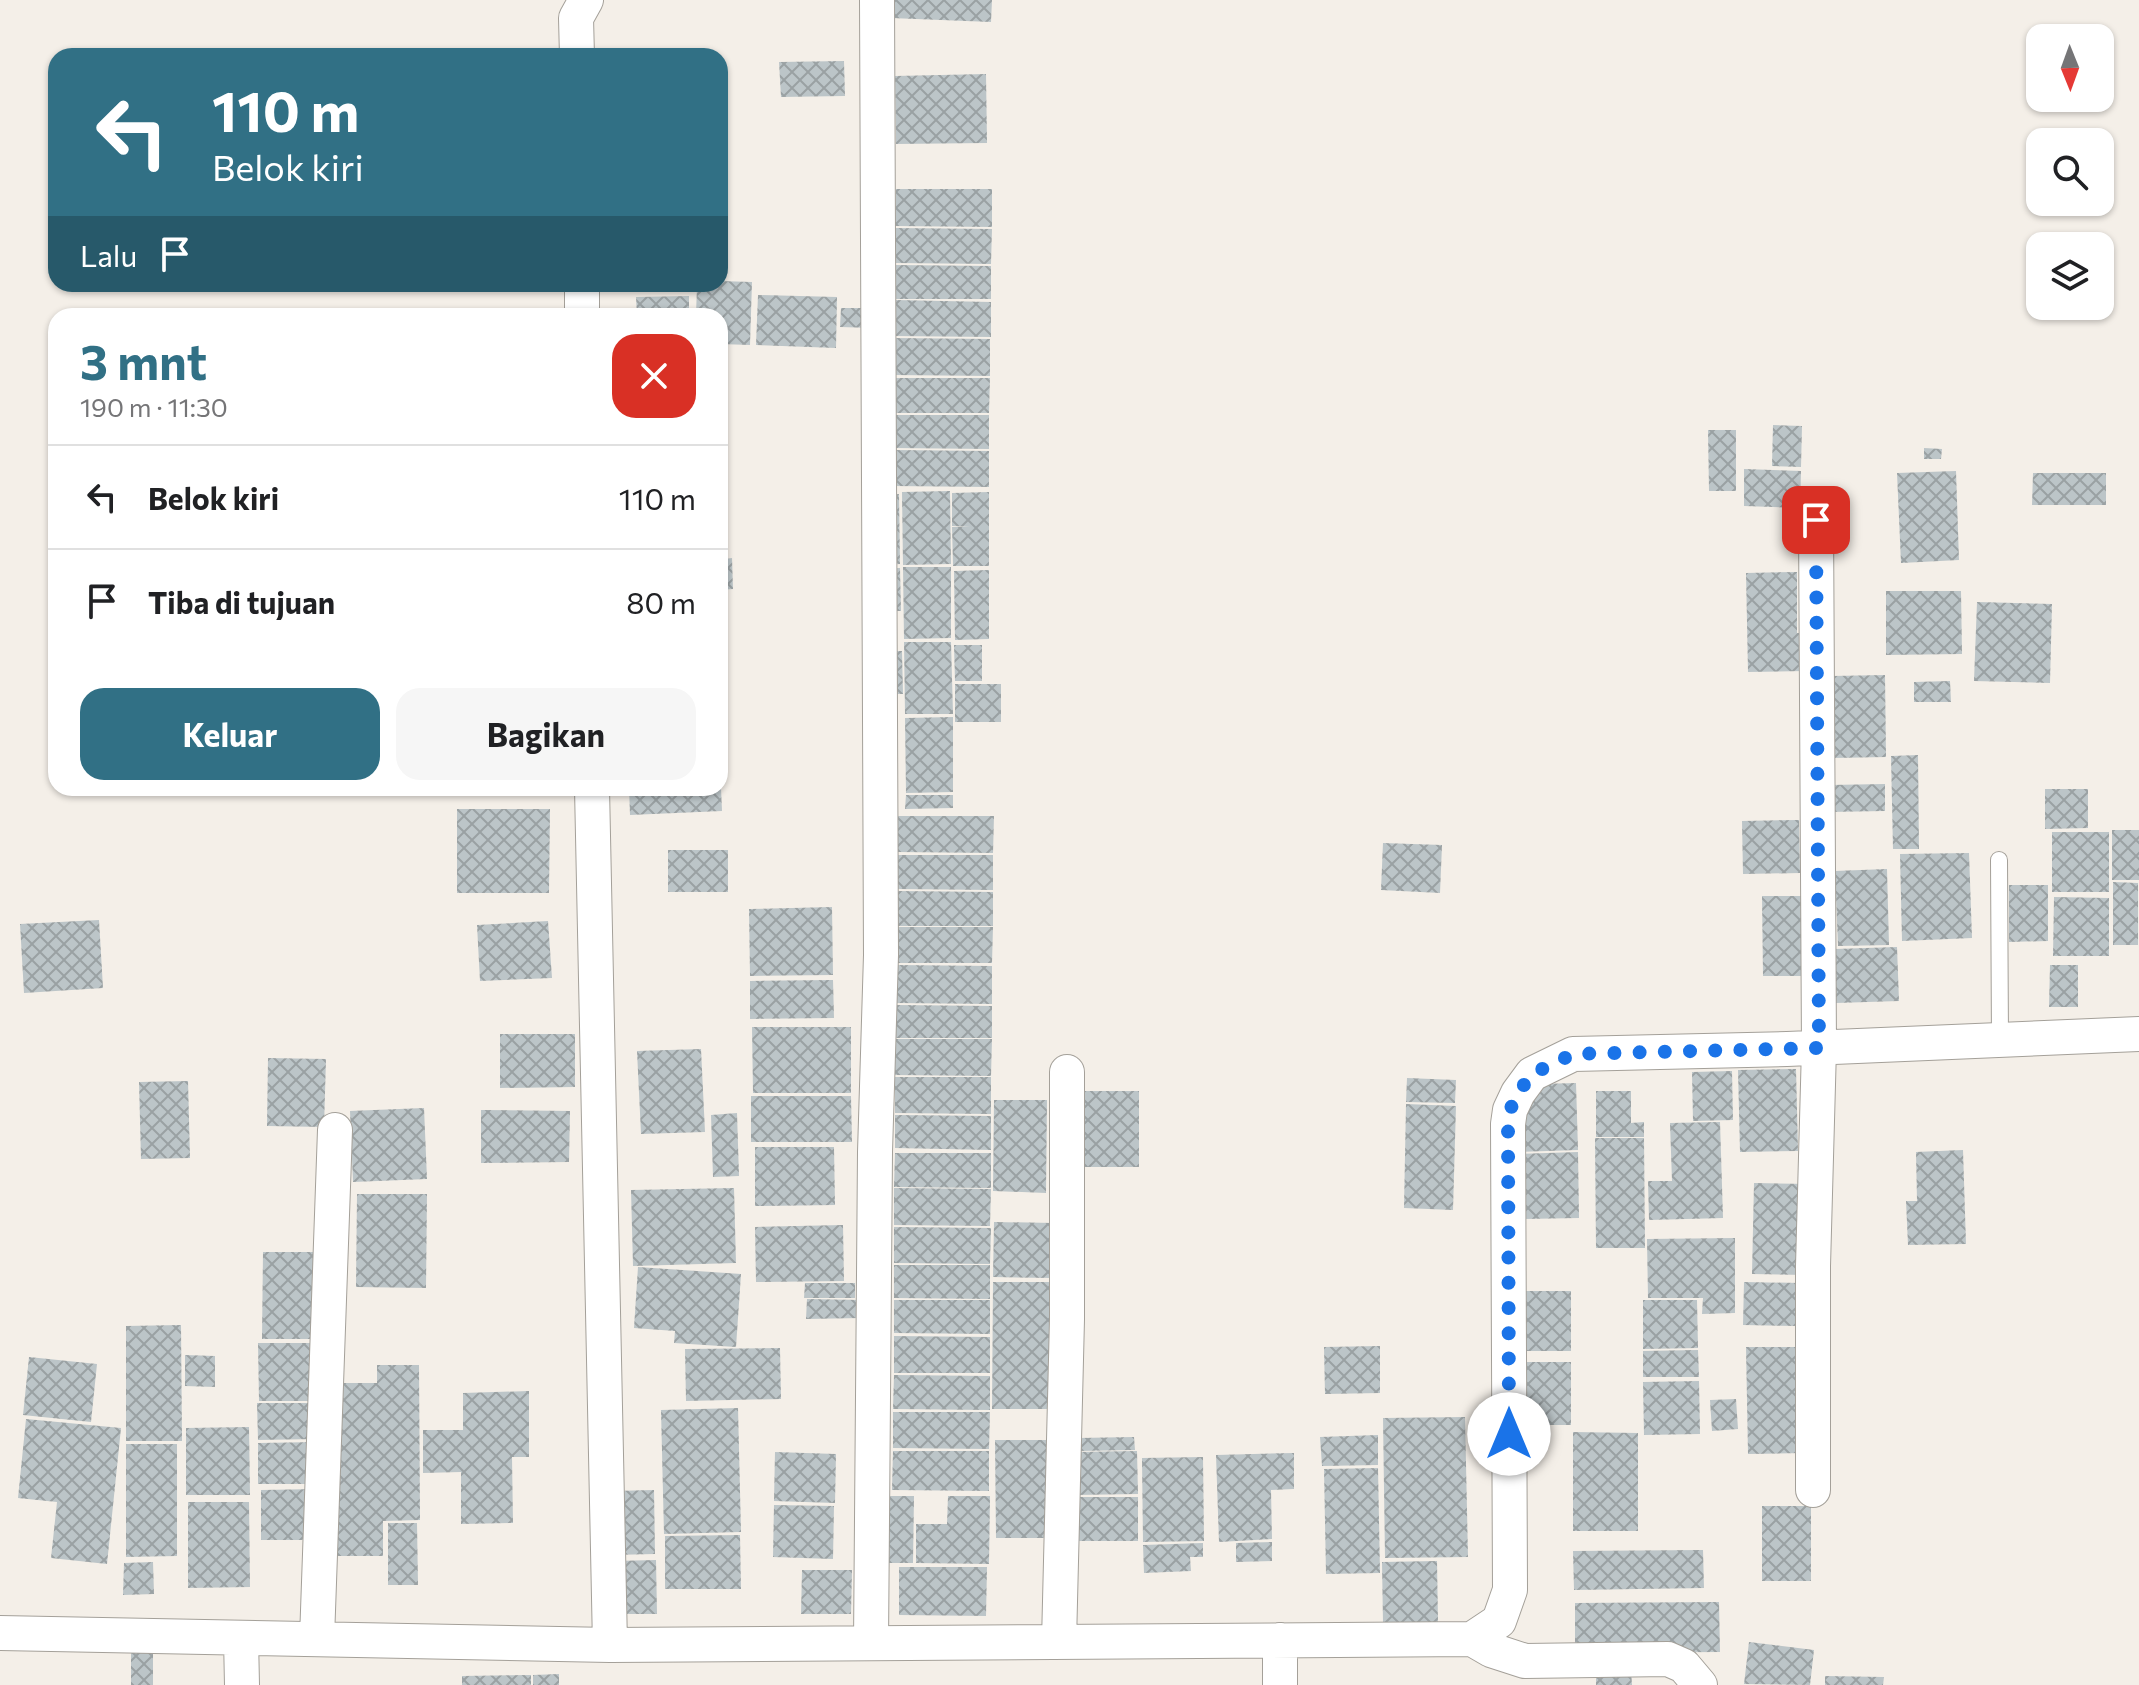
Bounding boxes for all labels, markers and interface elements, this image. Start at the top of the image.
north arrow [2026,24,2114,112]
map controls [2026,24,2114,320]
text: 110 m [212,75,359,144]
icon: left [80,80,184,184]
button: search [2026,128,2114,216]
text: Belok kiri [212,144,364,188]
icon: arrive [153,232,197,276]
button: layers [2026,232,2114,320]
text: Lalu [80,236,137,273]
text: 3 mnt [80,331,207,390]
button: close [612,334,696,418]
text: 190 m · 11:30 [80,391,228,422]
icon: left [80,475,124,519]
text: Belok kiri [148,479,279,516]
text: 110 m [619,479,696,516]
pin [1782,486,1850,554]
icon: arrive [1794,498,1838,542]
icon: arrive [80,579,124,623]
text: Tiba di tujuan [148,583,335,620]
text: 80 m [626,583,696,620]
button: Keluar [80,688,380,780]
button: Bagikan [396,688,696,780]
position arrow [1467,1392,1551,1476]

